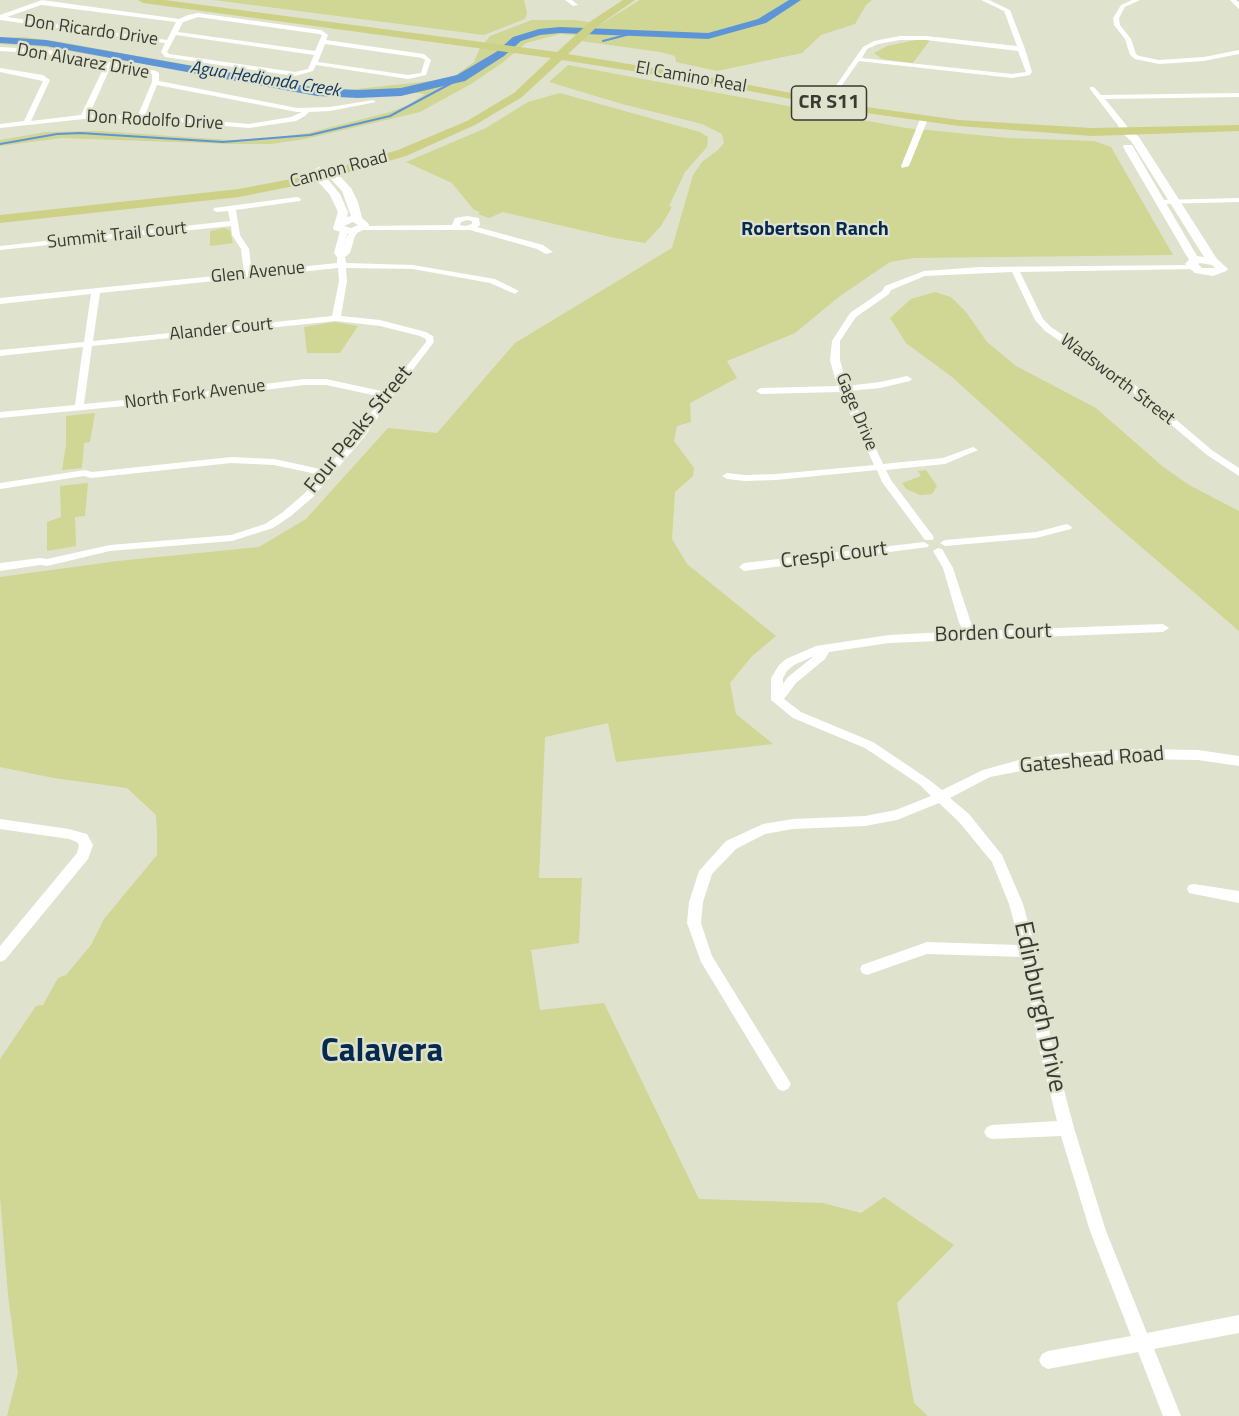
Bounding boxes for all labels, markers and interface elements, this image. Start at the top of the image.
street label: Don Ricardo Drive [23,11,159,51]
street label: Don Alvarez Drive [15,40,151,84]
water label: Agua Hedionda Creek [189,57,341,103]
street label: El Camino Real [634,58,748,98]
road number: CR S11 [792,86,866,120]
street label: Don Rodolfo Drive [86,107,224,135]
street label: Cannon Road [288,147,390,193]
street label: Summit Trail Court [46,218,188,254]
district label: Robertson Ranch [741,218,889,242]
street label: Glen Avenue [210,257,306,289]
street label: Alander Court [168,314,274,346]
street label: Wadsworth Street [1055,330,1179,430]
street label: Four Peaks Street [300,361,418,499]
street label: Gage Drive [830,370,882,454]
street label: North Fork Avenue [123,376,267,414]
street label: Crespi Court [779,537,889,575]
street label: Borden Court [934,619,1052,649]
street label: Gateshead Road [1019,742,1165,780]
street label: Edinburgh Drive [1006,919,1072,1095]
district label: Calavera [321,1033,443,1073]

